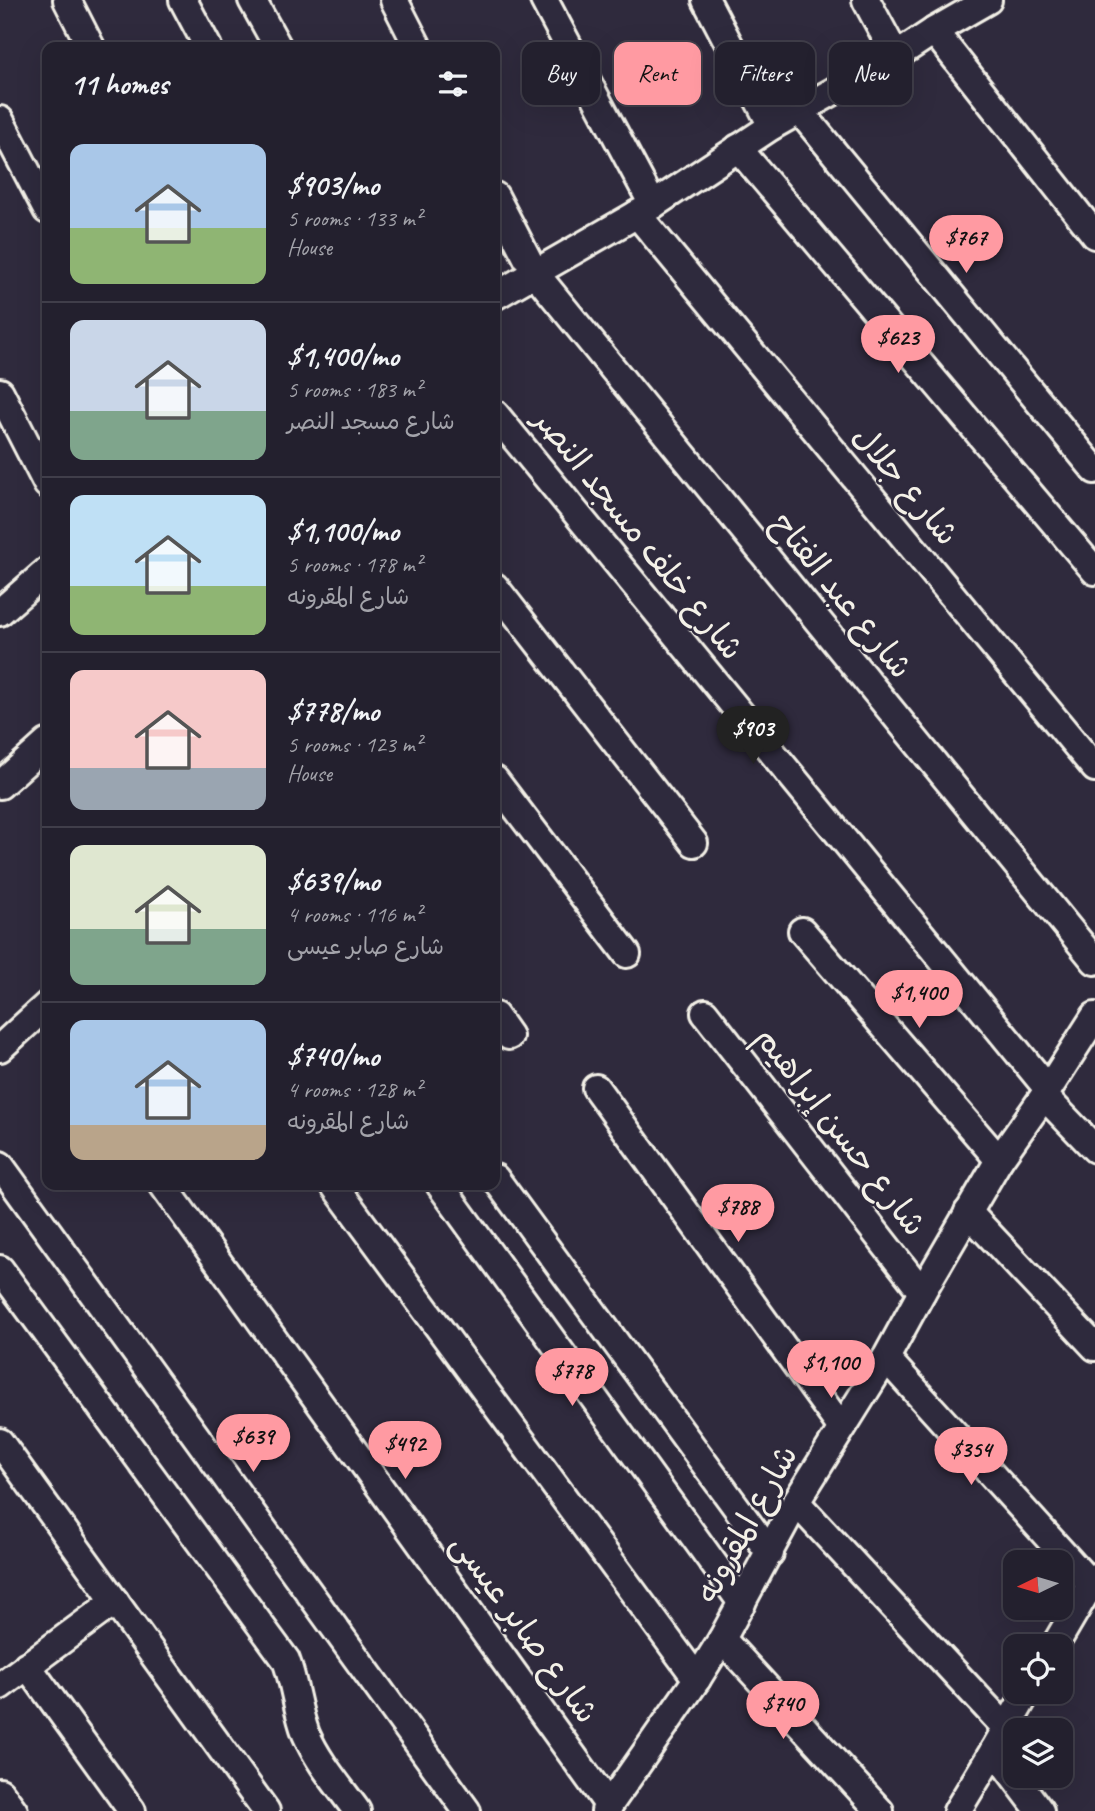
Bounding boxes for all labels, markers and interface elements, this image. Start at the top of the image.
chip: Buy [522,42,600,105]
chip: Rent [614,42,701,105]
chip: Filters [715,42,815,105]
chip: New [829,42,912,105]
text: 11 homes [70,65,168,103]
icon: filters [434,65,472,103]
text: $903/mo [287,166,379,204]
icon: home [126,172,210,256]
text: 5 rooms · 133 m² [287,204,422,233]
pin: $767 [925,216,1007,275]
text: $767 [945,223,987,252]
text: House [287,233,332,262]
pin: $623 [857,316,939,375]
text: $623 [877,323,919,352]
text: $1,400/mo [287,337,399,375]
icon: home [126,348,210,432]
text: 5 rooms · 183 m² [287,375,422,404]
street label: شارع خلف مسجد النصر [521,397,754,670]
text: شارع مسجد النصر [287,407,455,436]
street label: شارع جلال [842,416,969,555]
street label: شارع عبد الفتاح [760,503,922,688]
text: $1,100/mo [287,512,399,550]
icon: home [126,523,210,607]
text: 5 rooms · 178 m² [287,550,422,579]
text: شارع المقرونه [287,582,409,611]
text: $778/mo [287,692,379,730]
icon: home [126,698,210,782]
pin: $903 [712,706,794,766]
text: $903 [732,714,774,743]
text: 5 rooms · 123 m² [287,730,422,759]
text: House [287,759,332,788]
text: $639/mo [287,862,380,900]
icon: home [126,873,210,957]
text: 4 rooms · 116 m² [287,900,422,929]
text: شارع صابر عيسى [287,932,444,961]
pin: $1,400 [862,970,976,1030]
text: $1,400 [891,978,947,1007]
street label: شارع حسن إبراهيم [743,1018,936,1247]
text: $740/mo [287,1037,379,1075]
icon: home [126,1048,210,1132]
text: 4 rooms · 128 m² [287,1075,422,1104]
text: شارع المقرونه [287,1107,409,1136]
pin: $788 [697,1184,779,1244]
text: $788 [717,1192,759,1221]
pin: $1,100 [774,1340,888,1400]
pin: $778 [531,1348,613,1408]
text: $1,100 [803,1348,859,1377]
text: $778 [551,1356,593,1385]
pin: $639 [212,1414,294,1474]
text: $639 [232,1422,274,1451]
pin: $492 [364,1422,446,1481]
pin: $354 [930,1428,1012,1487]
text: $492 [384,1429,426,1458]
text: $354 [950,1435,992,1464]
street label: شارع المقرونه [685,1437,809,1612]
street label: شارع صابر عيسى [440,1524,608,1733]
north arrow [1003,1550,1073,1620]
map controls [1003,1550,1073,1788]
button: locate [1003,1634,1073,1704]
pin: $740 [742,1682,824,1741]
text: $740 [762,1689,804,1718]
button: layers [1003,1718,1073,1788]

